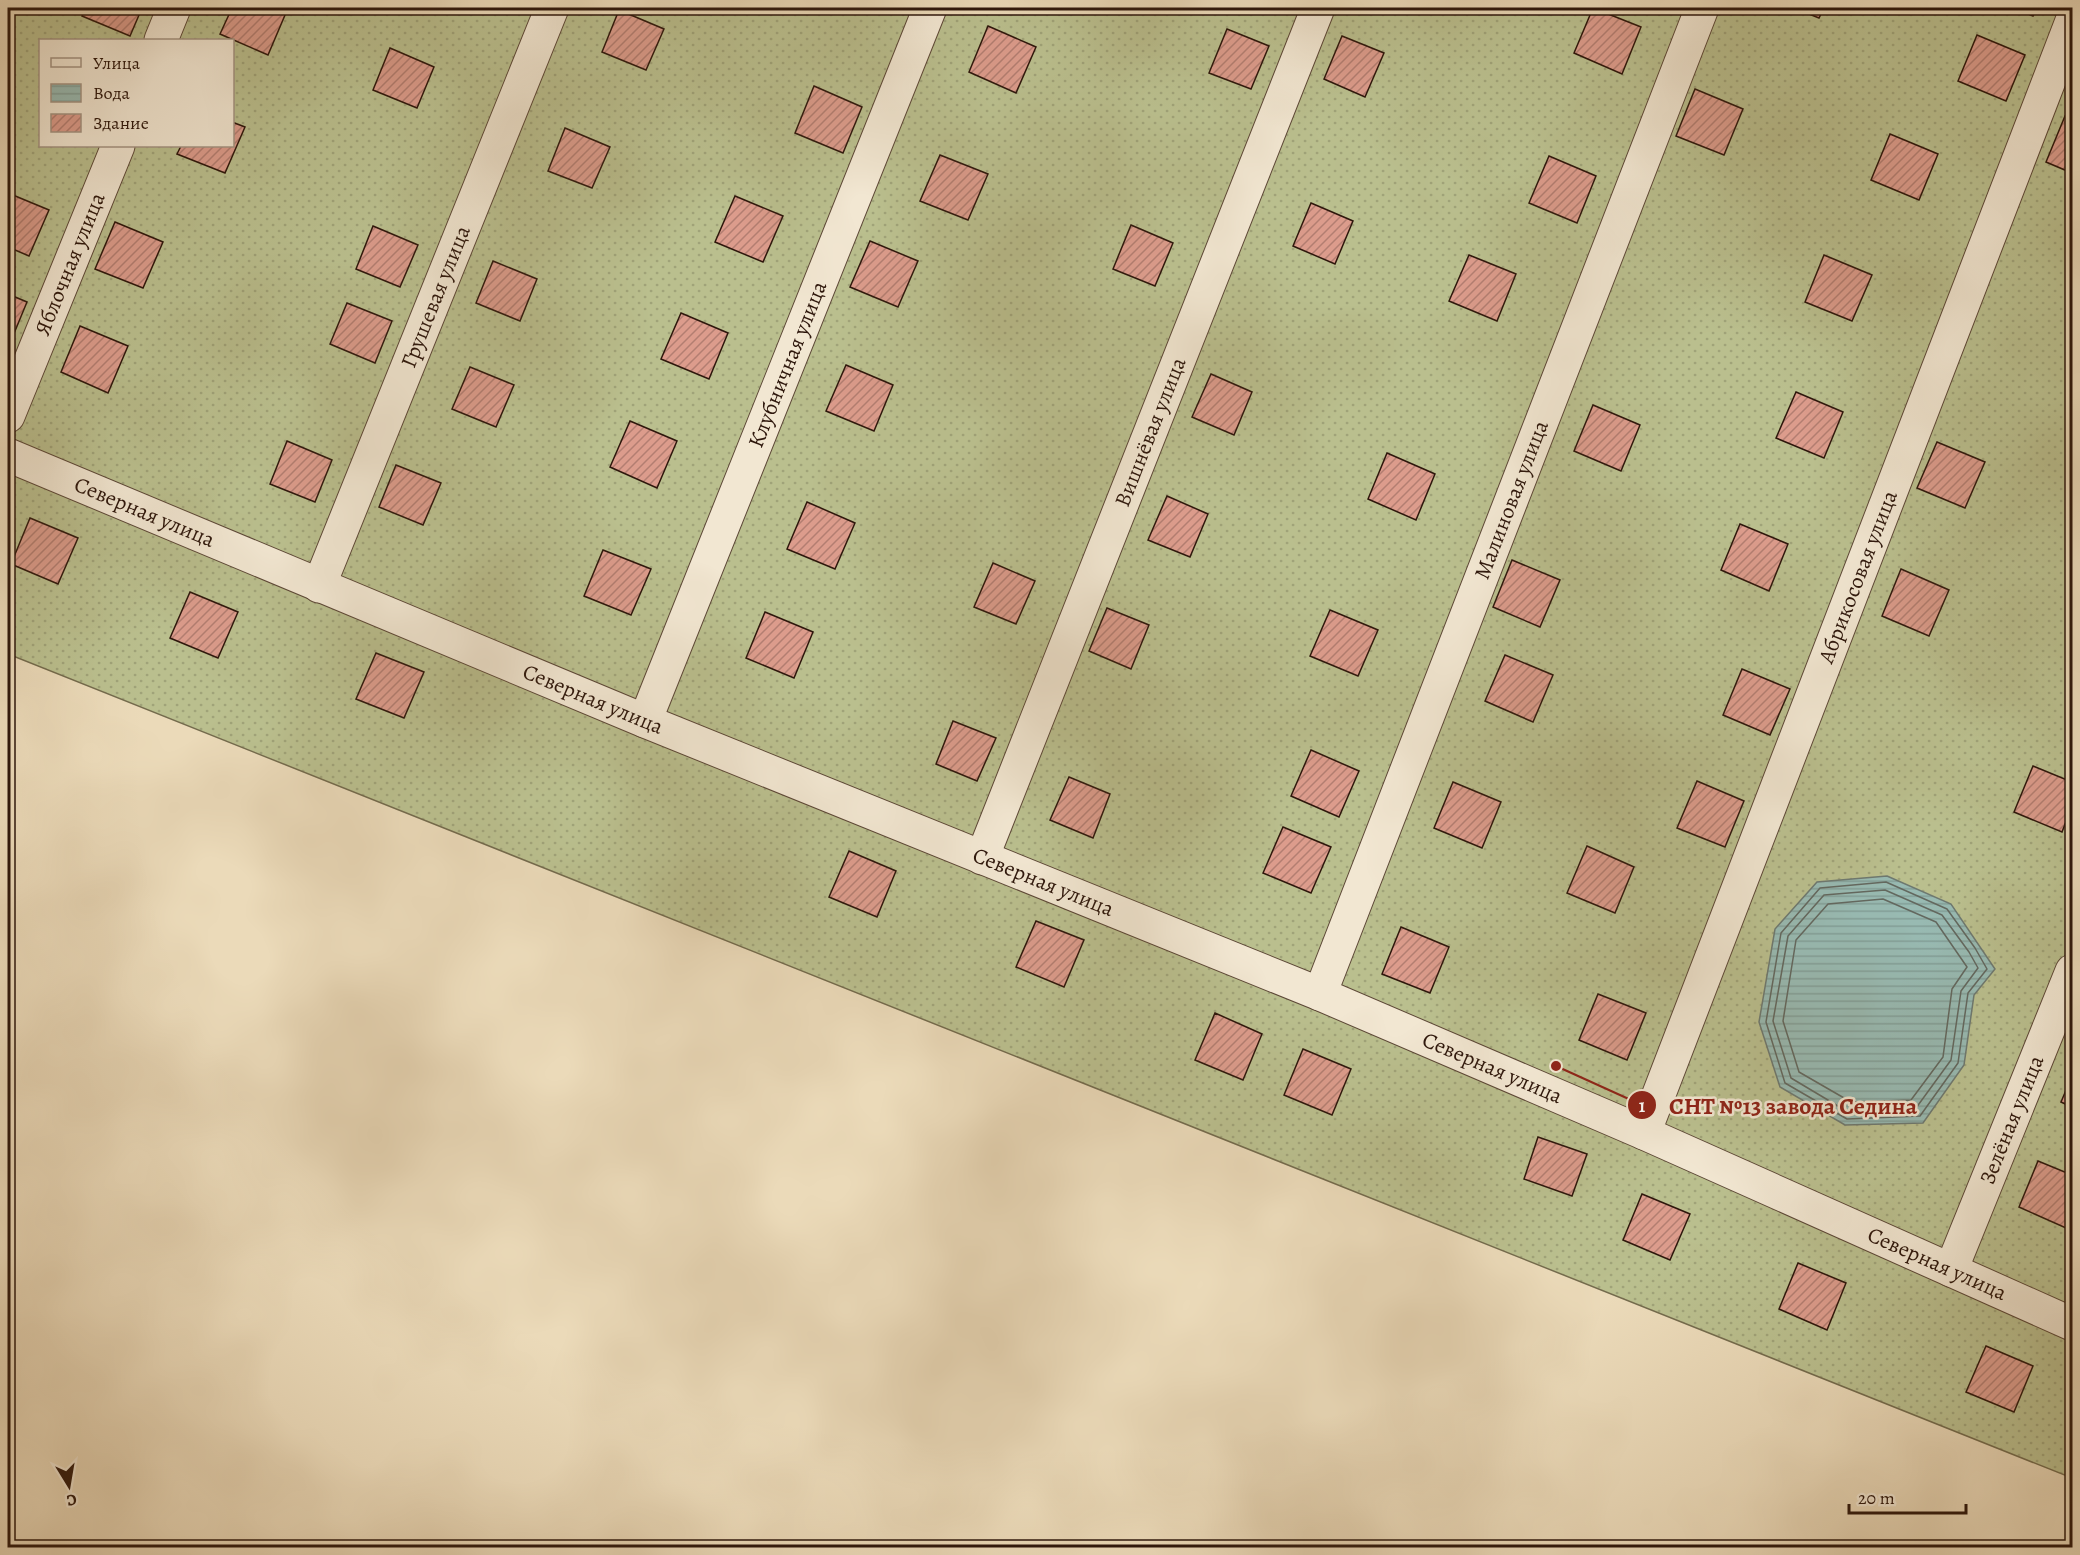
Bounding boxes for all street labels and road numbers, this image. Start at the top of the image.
street label: Яблочная улица [27,187,113,340]
street label: Грушевая улица [394,220,478,372]
street label: Клубничная улица [741,276,835,452]
street label: Вишнёвая улица [1107,352,1194,511]
street label: Малиновая улица [1467,415,1556,584]
street label: Северная улица [70,469,220,555]
street label: Абрикосовая улица [1811,485,1905,668]
street label: Северная улица [518,657,669,742]
street label: Северная улица [968,840,1119,924]
street label: Северная улица [1418,1025,1568,1112]
street label: Зелёная улица [1972,1050,2052,1189]
street label: Северная улица [1863,1220,2012,1308]

